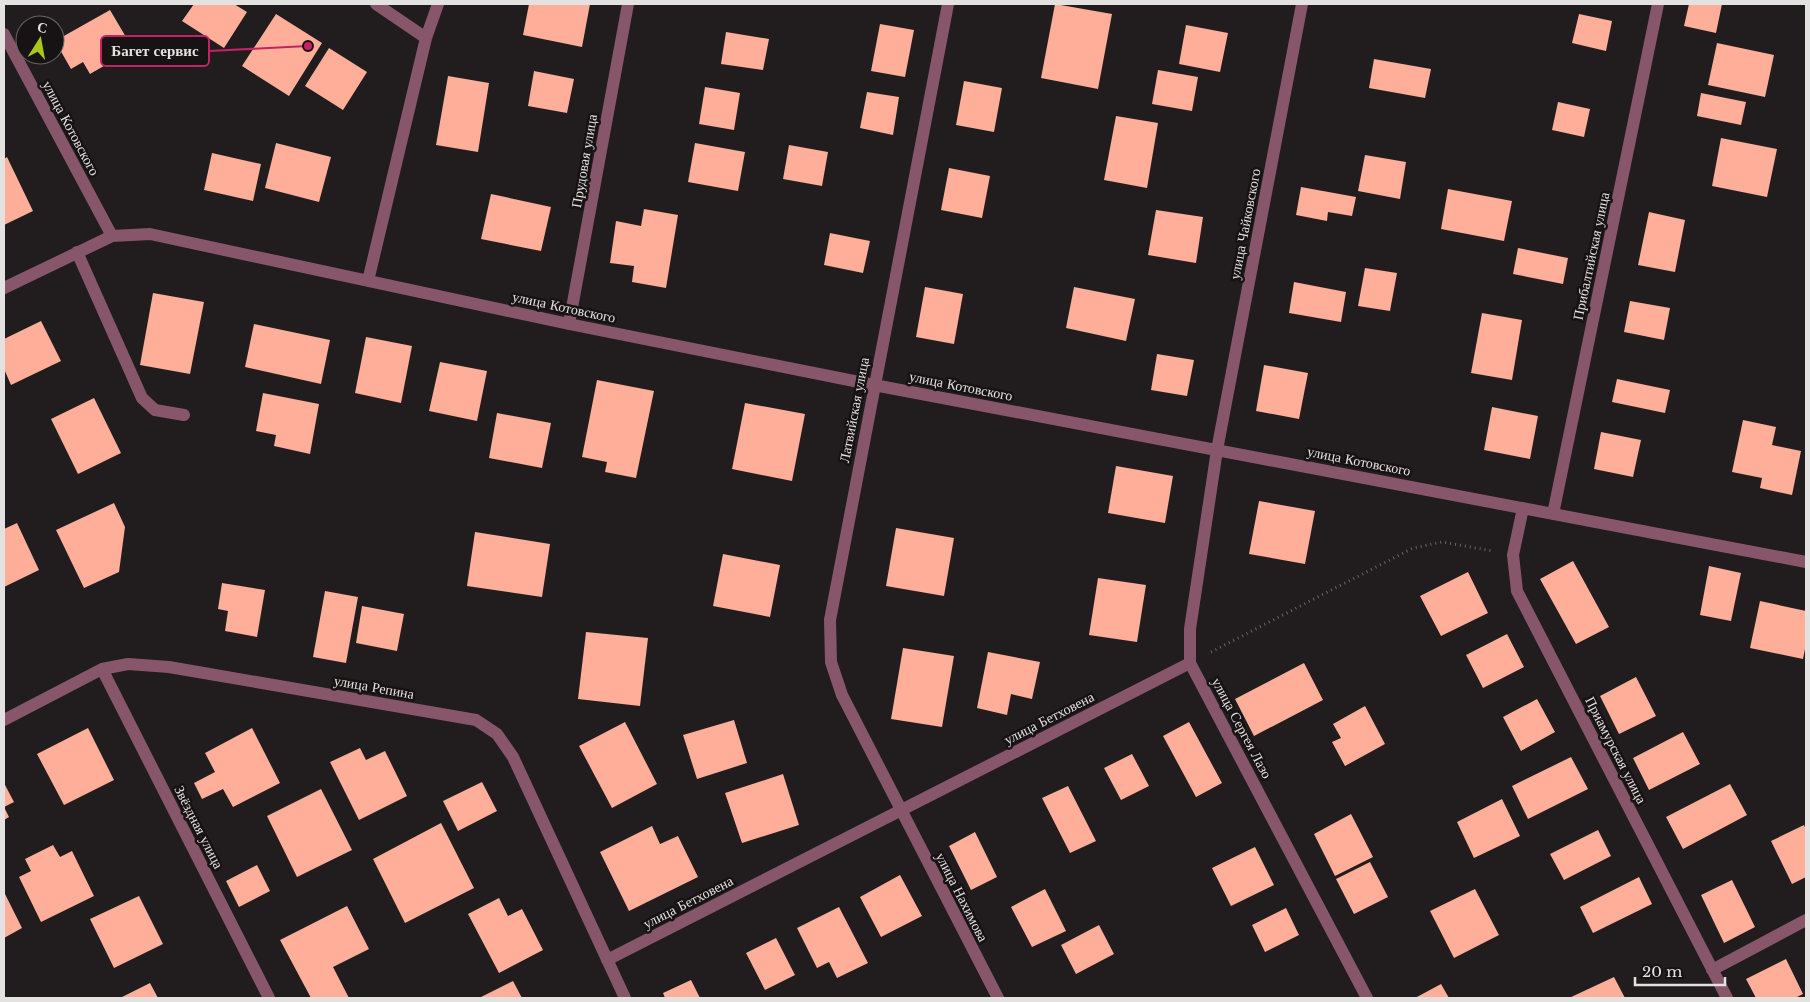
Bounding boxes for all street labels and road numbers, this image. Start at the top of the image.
street label: улица Котовского [38,77,104,179]
street label: Прудовая улица [567,112,601,209]
street label: улица Чайковского [1225,167,1265,281]
street label: Прибалтийская улица [1569,190,1614,322]
street label: улица Котовского [511,287,617,327]
street label: Латвийская улица [835,355,873,464]
street label: улица Котовского [908,367,1014,405]
street label: улица Котовского [1306,442,1412,480]
street label: улица Репина [333,671,416,703]
street label: улица Сергея Лазо [1208,674,1276,782]
street label: улица Бетховена [1001,687,1098,748]
street label: Приамурская улица [1581,693,1651,807]
street label: Звёздная улица [170,782,228,872]
street label: улица Нахимова [932,849,993,945]
street label: улица Бетховена [640,871,737,932]

